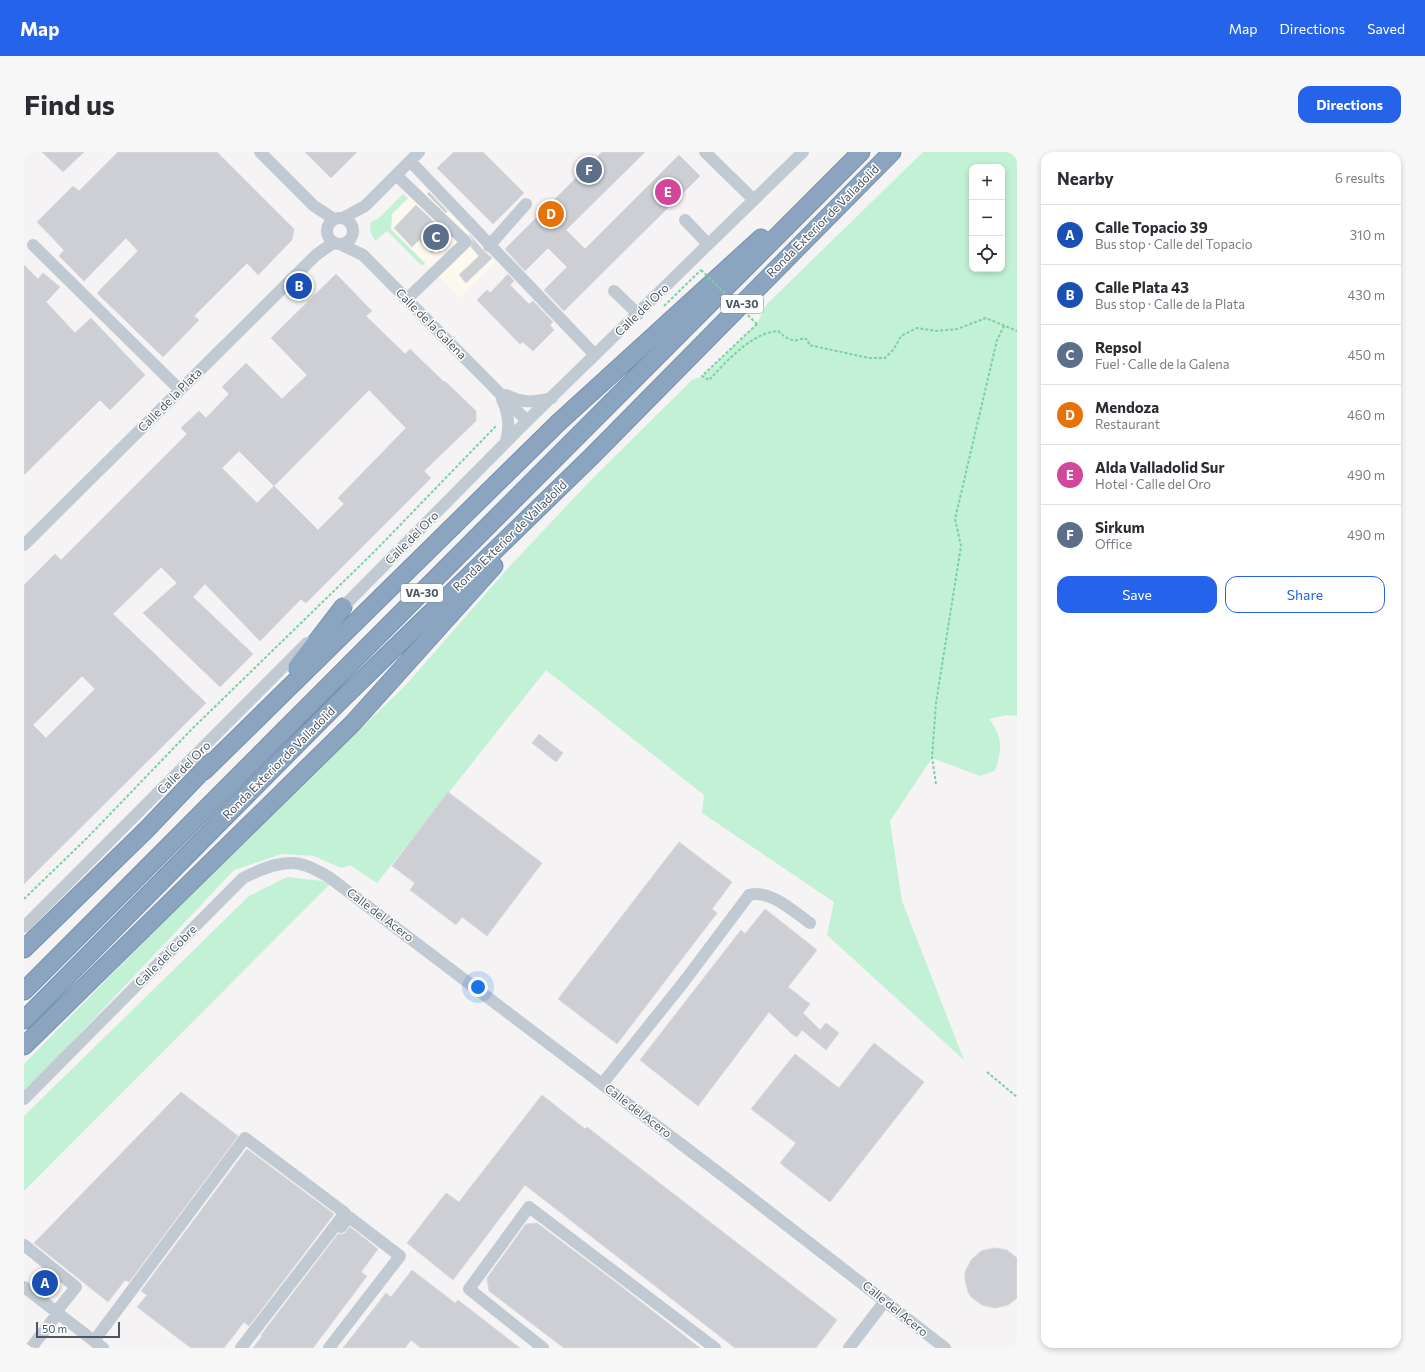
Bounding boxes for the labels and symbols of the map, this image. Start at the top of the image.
pin: F [576,155,602,185]
street label: Ronda Exterior de Valladolid [763,161,881,279]
pin: E [655,177,681,207]
pin: D [538,199,564,229]
pin: C [423,222,449,252]
pin: B [286,271,312,301]
street label: Calle del Oro [611,280,671,338]
street label: Calle de la Galena [394,285,470,361]
road number: VA-30 [721,295,763,313]
street label: Calle de la Plata [134,364,204,434]
street label: Ronda Exterior de Valladolid [449,477,569,593]
street label: Calle del Oro [382,508,441,567]
road number: VA-30 [401,584,443,602]
street label: Ronda Exterior de Valladolid [219,703,337,821]
street label: Calle del Oro [154,738,213,797]
street label: Calle del Acero [344,885,417,944]
street label: Calle del Cobre [132,922,199,989]
your location [468,977,488,997]
street label: Calle del Acero [602,1081,675,1140]
pin: A [32,1268,58,1298]
street label: Calle del Acero [860,1278,931,1339]
scale bar [36,1320,120,1339]

